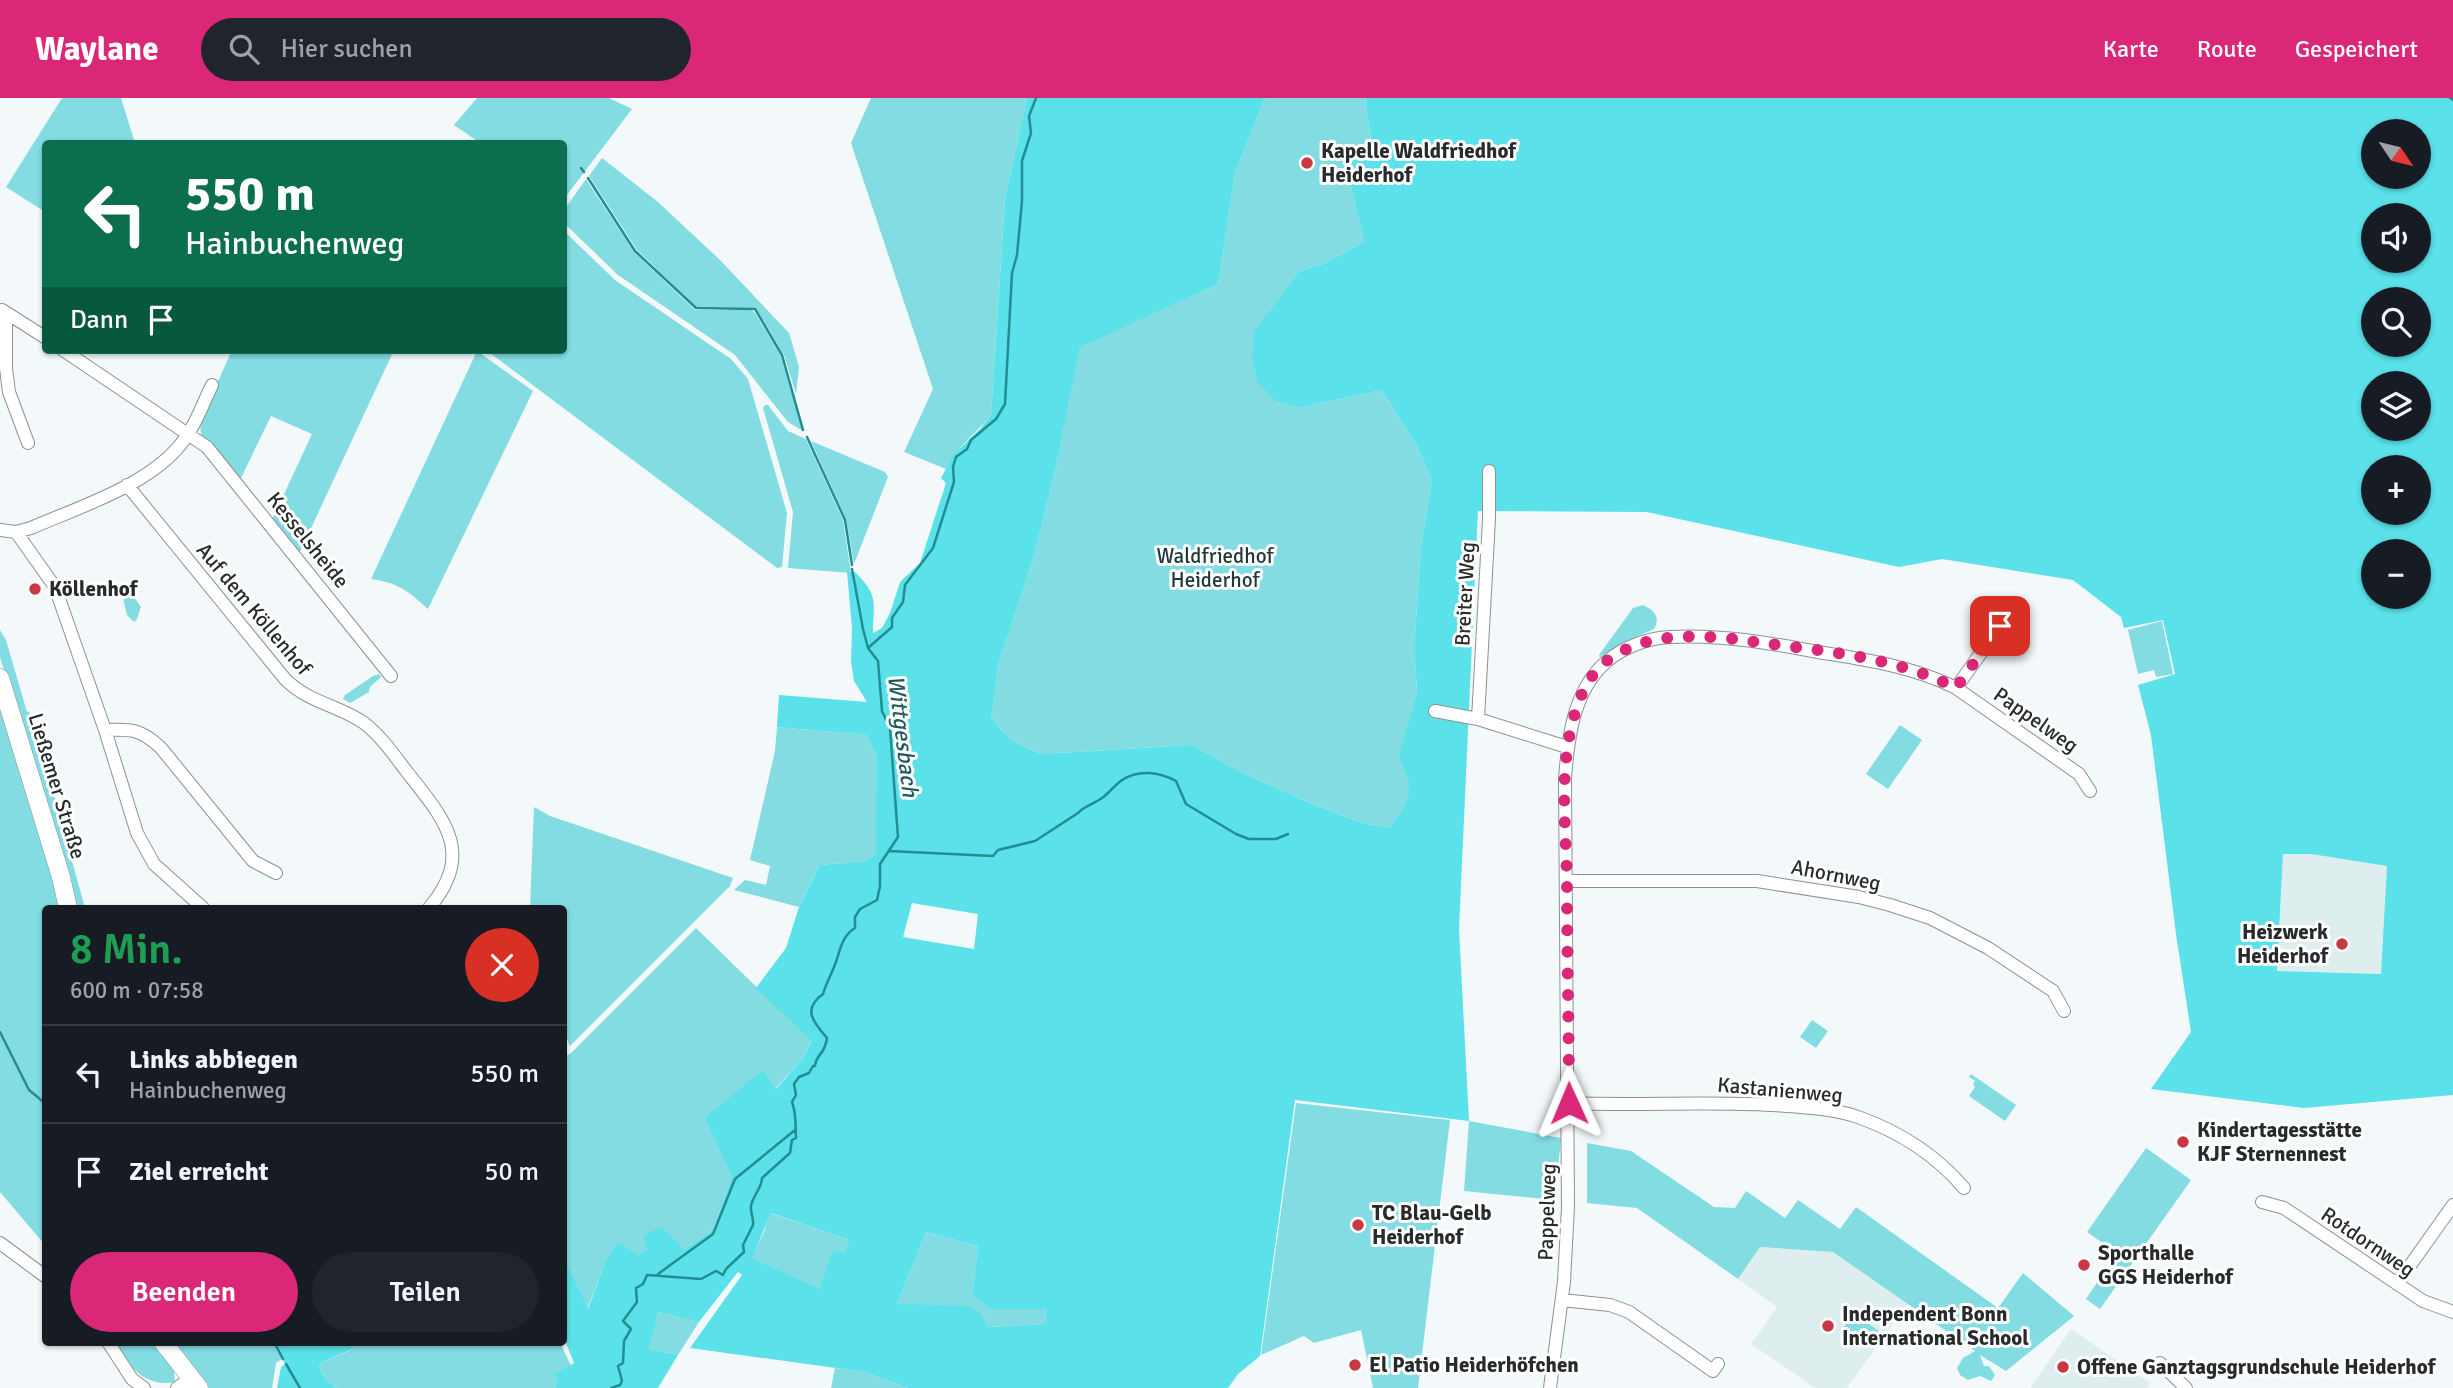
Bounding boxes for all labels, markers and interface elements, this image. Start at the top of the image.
search box [201,18,691,81]
text: Waylane [35,29,159,70]
icon: search [225,30,263,68]
text: Hier suchen [281,33,413,65]
text: Karte [2103,34,2159,64]
text: Route [2197,34,2257,64]
text: Gespeichert [2295,34,2418,64]
north arrow [2361,119,2431,189]
map controls [2361,119,2431,609]
place label: Kapelle Waldfriedhof Heiderhof [1321,138,1517,188]
marker: Kapelle Waldfriedhof Heiderhof [1299,155,1315,171]
text: 550 m [185,164,315,224]
icon: left [70,168,161,259]
button: sound [2361,203,2431,273]
text: Hainbuchenweg [185,224,404,263]
button: search [2361,287,2431,357]
icon: arrive [142,301,180,339]
text: Dann [70,304,128,336]
button: layers [2361,371,2431,441]
button: + [2361,455,2431,525]
street label: Kesselsheide [261,487,355,593]
street label: Auf dem Köllenhof [191,537,318,681]
button: − [2361,539,2431,609]
street label: Breiter Weg [1449,541,1481,647]
park label: Waldfriedhof Heiderhof [1157,543,1274,593]
place label: Köllenhof [49,576,139,602]
marker: Köllenhof [27,581,43,597]
pin [1970,596,2030,656]
icon: arrive [1981,607,2019,645]
water label: Wittgesbach [881,673,925,800]
street label: Pappelweg [1989,681,2083,759]
street label: Ließemer Straße [22,710,92,862]
street label: Ahornweg [1789,854,1883,896]
place label: Heizwerk Heiderhof [2237,919,2329,969]
text: 8 Min. [70,924,183,975]
button: close [465,928,539,1002]
marker: Heizwerk Heiderhof [2334,936,2350,952]
text: 600 m · 07:58 [70,976,204,1005]
text: Links abbiegen [129,1044,298,1076]
icon: left [70,1055,108,1093]
text: 550 m [470,1058,539,1090]
position arrow [1532,1066,1606,1140]
street label: Kastanienweg [1716,1072,1844,1108]
text: Hainbuchenweg [129,1076,287,1105]
place label: Kindertagesstätte KJF Sternennest [2197,1117,2362,1167]
marker: Kindertagesstätte KJF Sternennest [2175,1134,2191,1150]
icon: arrive [70,1153,108,1191]
text: Ziel erreicht [129,1156,269,1188]
text: 50 m [484,1156,539,1188]
street label: Pappelweg [1532,1163,1562,1261]
place label: TC Blau-Gelb Heiderhof [1372,1200,1491,1250]
street label: Rotdornweg [2316,1201,2420,1283]
marker: TC Blau-Gelb Heiderhof [1350,1217,1366,1233]
place label: Sporthalle GGS Heiderhof [2098,1240,2234,1290]
button: Beenden [70,1252,298,1332]
button: Teilen [312,1252,539,1332]
marker: Sporthalle GGS Heiderhof [2076,1257,2092,1273]
place label: Independent Bonn International School [1842,1301,2029,1351]
marker: Independent Bonn International School [1820,1318,1836,1334]
place label: El Patio Heiderhöfchen [1369,1352,1579,1378]
place label: Offene Ganztagsgrundschule Heiderhof [2077,1354,2437,1380]
marker: El Patio Heiderhöfchen [1347,1357,1363,1373]
marker: Offene Ganztagsgrundschule Heiderhof [2055,1359,2071,1375]

